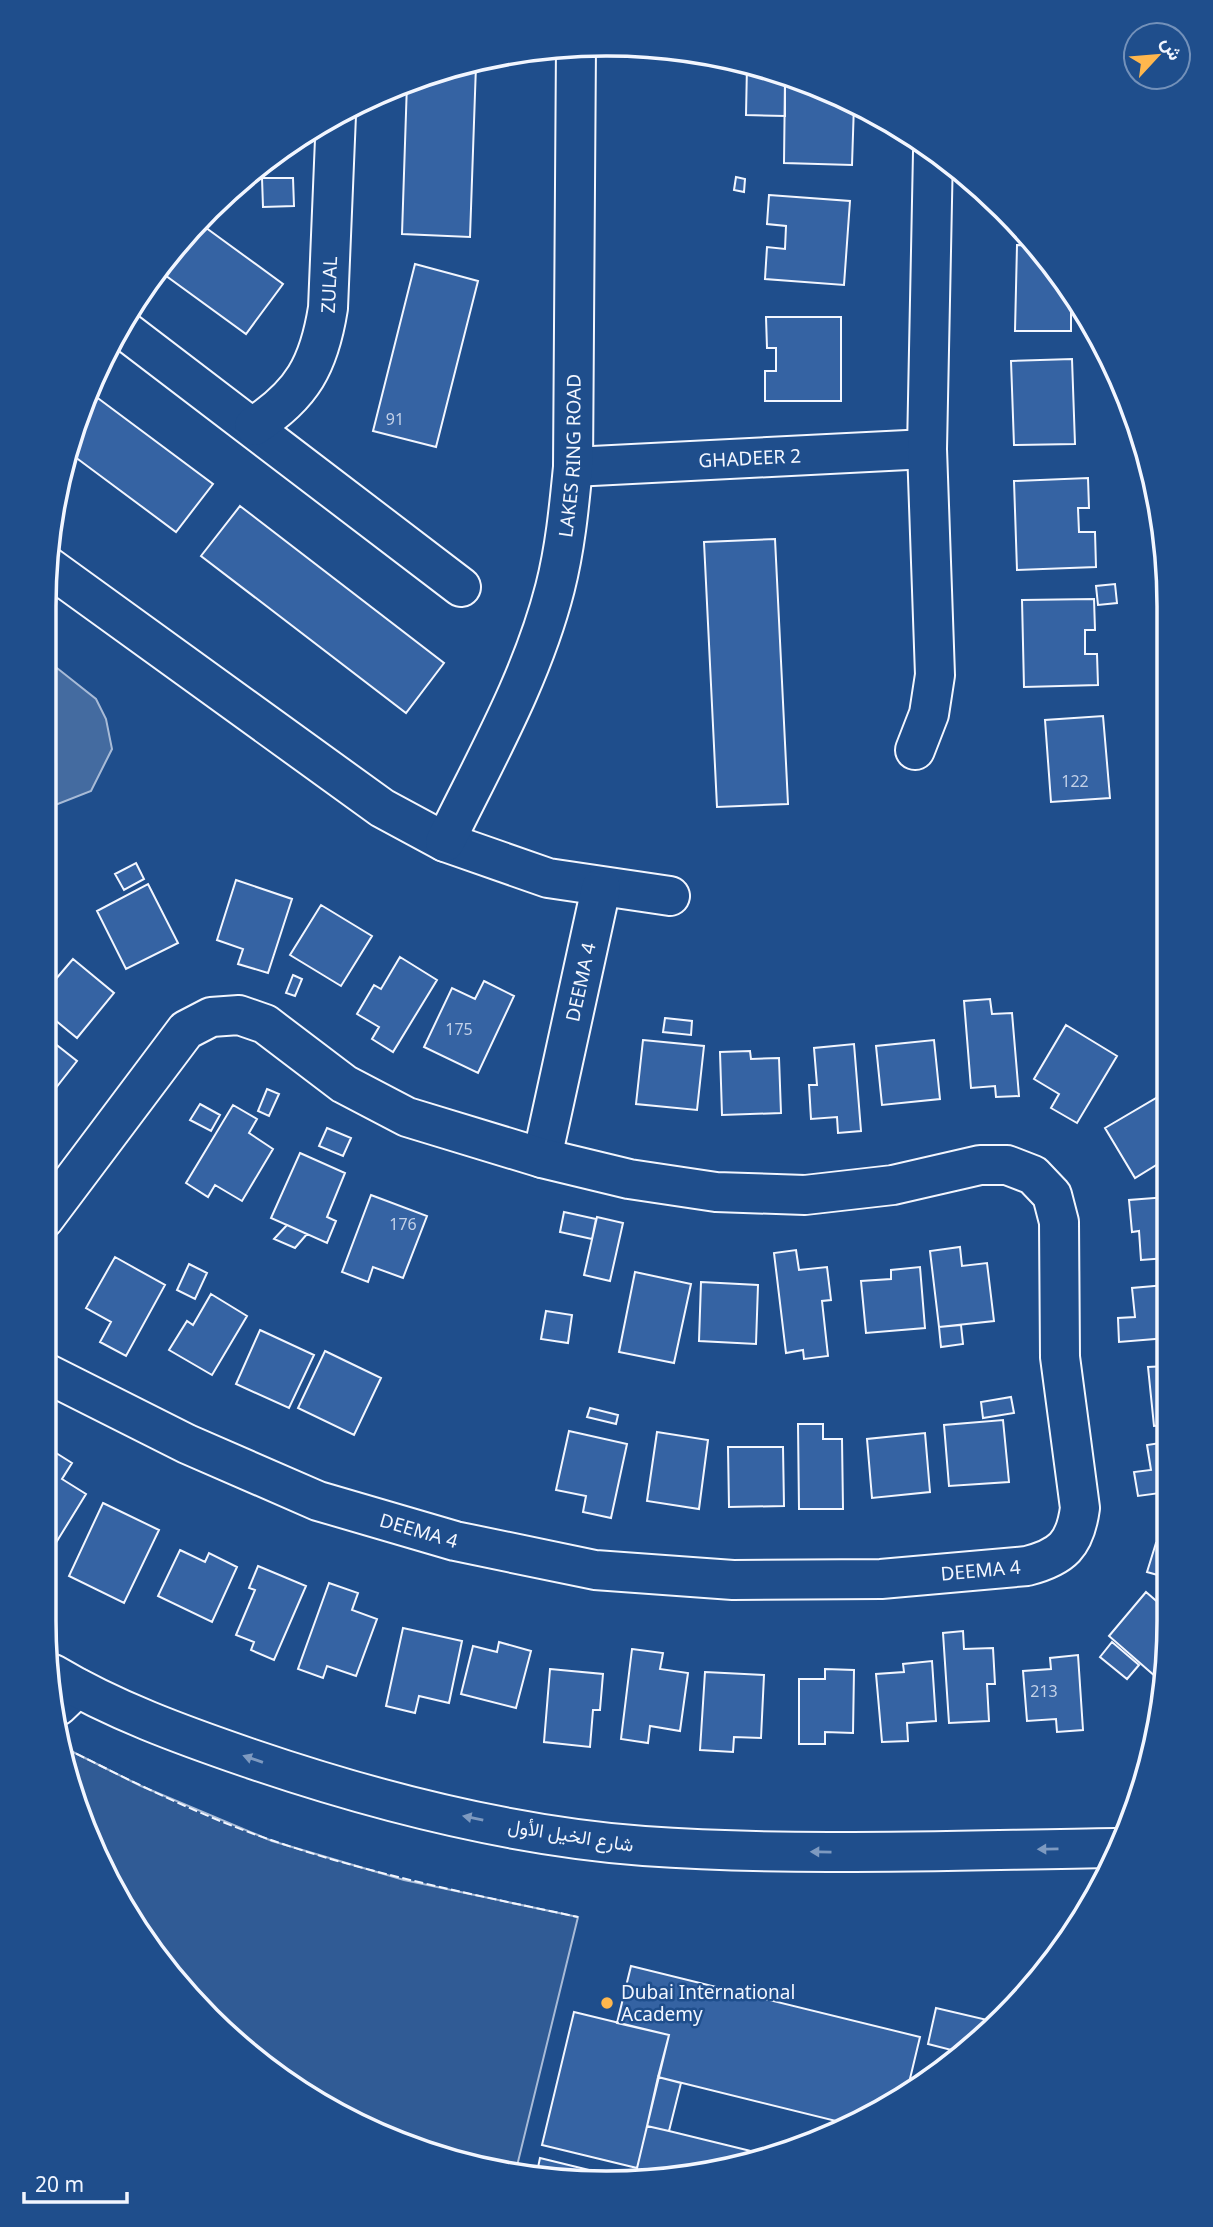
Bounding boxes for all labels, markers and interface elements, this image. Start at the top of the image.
north arrow [1122,21,1192,91]
text: ش [1156,33,1189,65]
street label: ZULAL [315,256,343,314]
street label: LAKES RING ROAD [552,374,587,539]
house number: 91 [386,408,404,430]
street label: GHADEER 2 [698,442,802,474]
house number: 122 [1061,770,1089,792]
street label: DEEMA 4 [559,940,602,1024]
house number: 175 [445,1018,473,1040]
house number: 176 [389,1213,417,1235]
street label: DEEMA 4 [377,1507,461,1554]
street label: DEEMA 4 [939,1554,1022,1587]
house number: 213 [1030,1680,1058,1702]
one-way arrow [243,1753,264,1764]
street label: شارع الخيل الأول [506,1812,636,1858]
one-way arrow [462,1813,484,1824]
one-way arrow [1037,1843,1059,1855]
one-way arrow [809,1846,831,1858]
place label: Dubai International Academy [621,1979,795,2027]
marker: Dubai International Academy [599,1995,615,2011]
scale bar [24,2160,128,2204]
text: 20 m [35,2170,84,2198]

